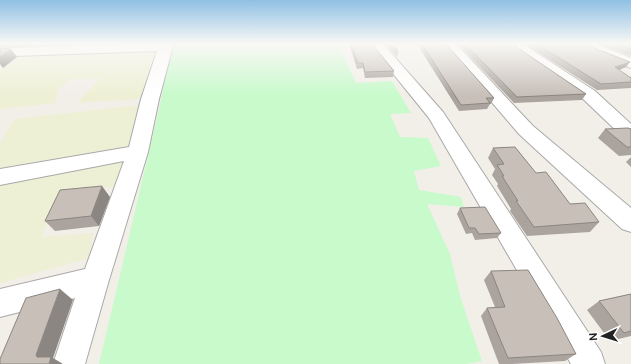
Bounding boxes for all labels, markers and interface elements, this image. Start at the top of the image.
north arrow [583,316,623,356]
text: N [586,332,600,341]

